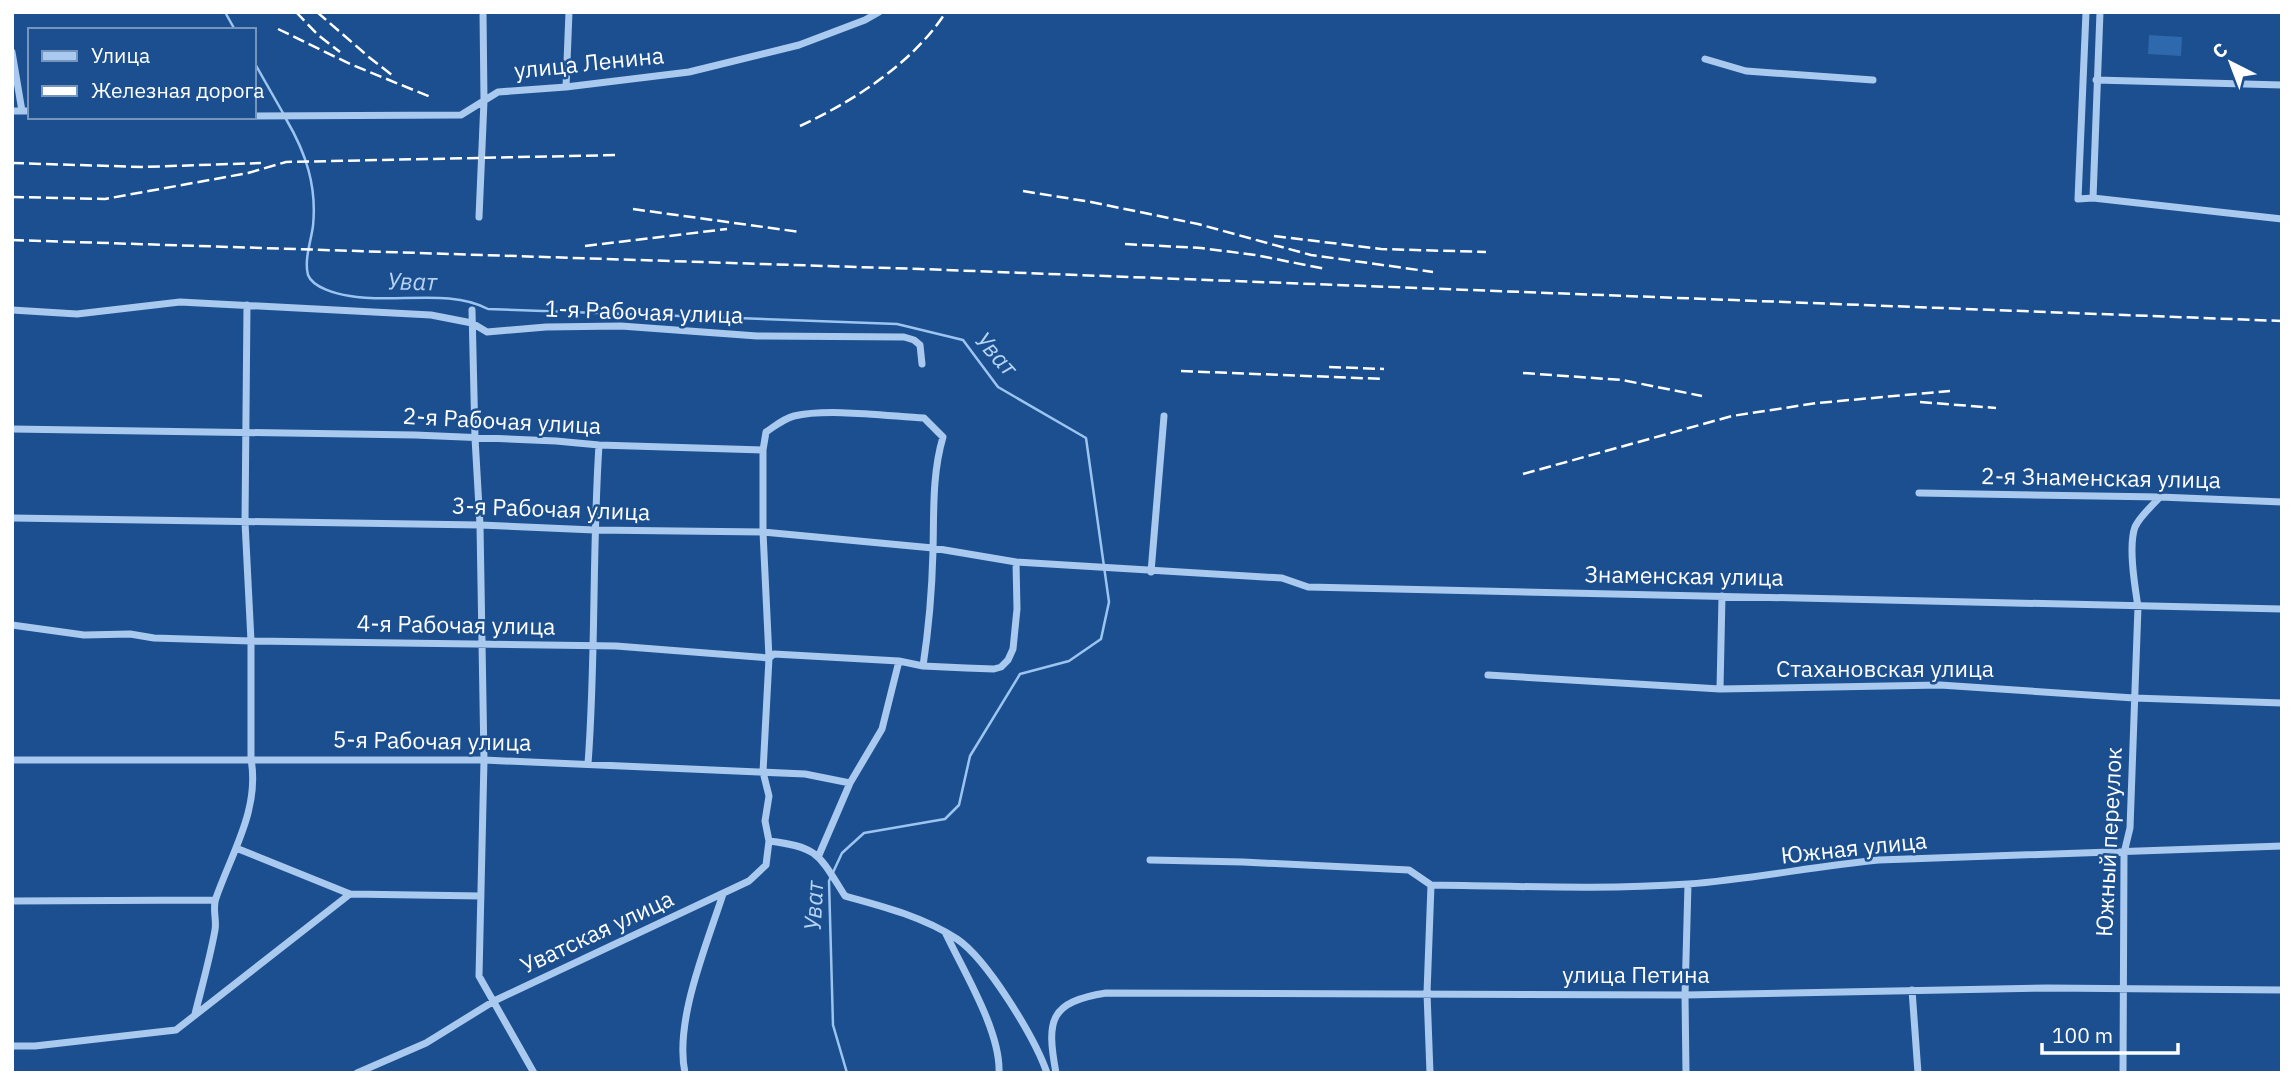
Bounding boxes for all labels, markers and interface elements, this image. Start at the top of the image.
legend [28,28,256,119]
north arrow [2196,28,2266,98]
text: С [2207,37,2232,63]
street label: улица Ленина [513,39,665,85]
text: Улица [91,41,150,69]
text: Железная дорога [91,76,264,104]
water label: Уват [387,265,438,297]
street label: 1-я Рабочая улица [544,293,744,329]
water label: Уват [968,324,1026,383]
street label: 2-я Рабочая улица [402,400,602,440]
street label: 2-я Знаменская улица [1981,460,2221,494]
street label: 3-я Рабочая улица [451,490,651,526]
street label: Знаменская улица [1584,558,1784,592]
street label: 4-я Рабочая улица [356,607,556,641]
street label: Стахановская улица [1776,653,1994,683]
street label: 5-я Рабочая улица [332,723,532,757]
street label: Южный переулок [2088,746,2128,938]
street label: Южная улица [1779,824,1928,870]
water label: Уват [796,879,830,932]
street label: Уватская улица [515,882,678,980]
street label: улица Петина [1562,959,1710,989]
scale bar [2042,1012,2178,1056]
text: 100 m [2052,1021,2113,1049]

